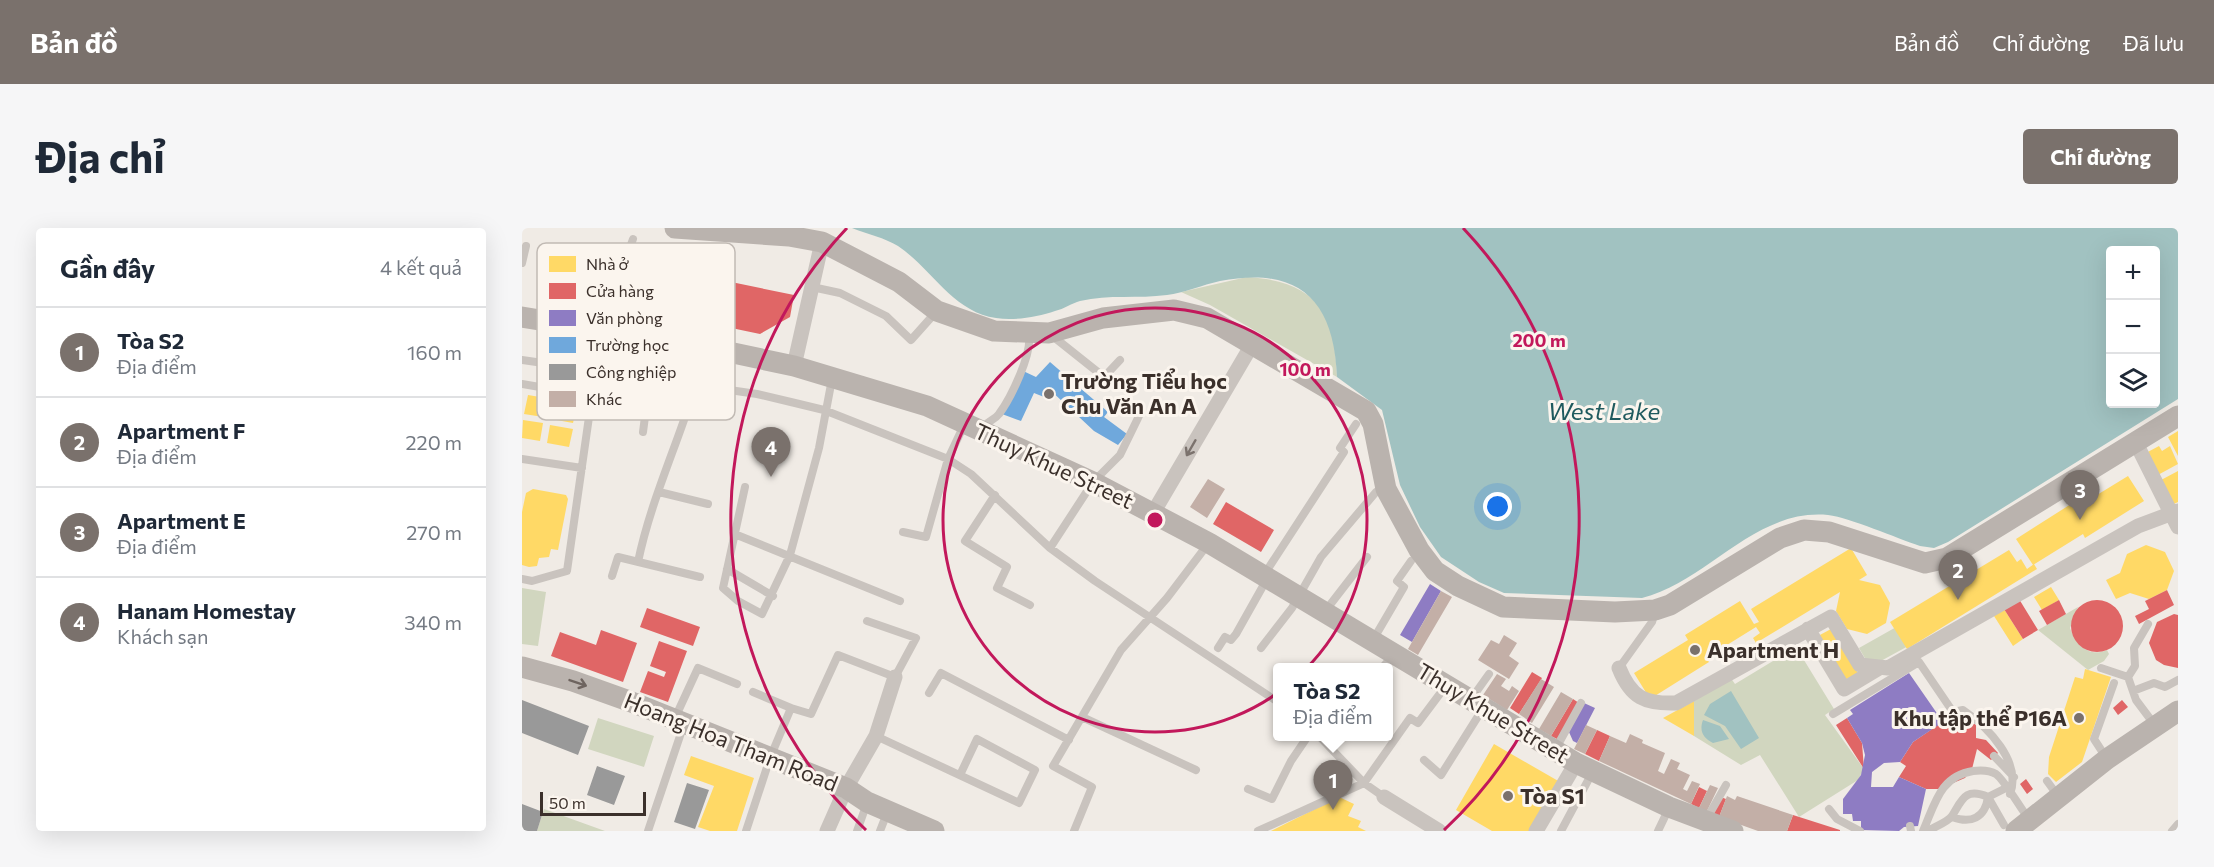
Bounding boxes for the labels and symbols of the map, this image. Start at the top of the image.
legend [537,243,735,420]
text: Nhà ở [586,254,630,273]
text: Cửa hàng [586,281,654,300]
text: Văn phòng [586,308,663,327]
text: 200 m [1512,329,1566,351]
text: Trường học [586,335,669,354]
text: 100 m [1279,358,1331,380]
text: Công nghiệp [586,362,676,381]
place label: Trường Tiểu học Chu Văn An A [1061,367,1227,419]
marker: Trường Tiểu học Chu Văn An A [1042,387,1056,401]
text: Khác [586,389,622,408]
water label: West Lake [1548,396,1661,425]
street label: Thuy Khue Street [970,417,1138,514]
pin: 4 [752,428,790,477]
one-way arrow [1185,439,1197,456]
pin: 3 [2060,470,2100,520]
your location [1483,492,1512,521]
centre of rings [1145,510,1165,530]
pin: 2 [1938,550,1978,600]
place label: Apartment H [1707,636,1839,663]
marker: Apartment H [1688,643,1702,657]
street label: Thuy Khue Street [1412,657,1574,769]
one-way arrow [568,678,587,689]
street label: Hoang Hoa Tham Road [620,686,842,797]
place label: Khu tập thể P16A [1893,704,2067,731]
marker: Khu tập thể P16A [2072,711,2086,725]
pin: 1 [1314,760,1352,810]
place label: Tòa S1 [1520,782,1585,809]
scale bar [540,789,646,816]
marker: Tòa S1 [1501,789,1515,803]

